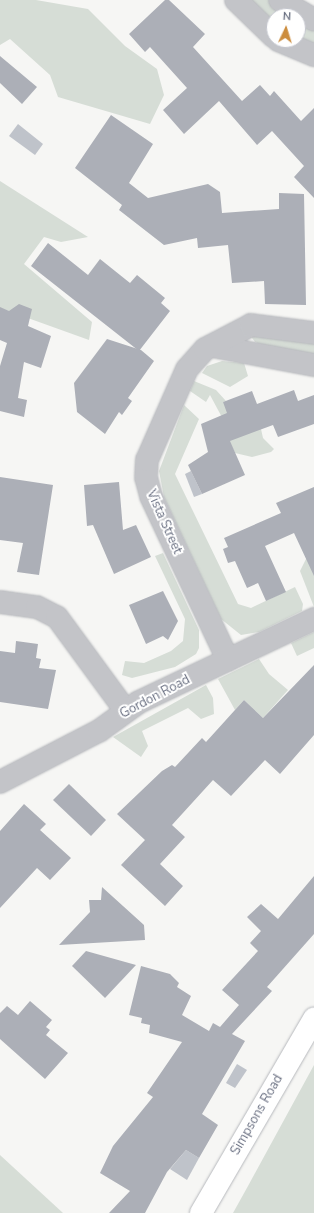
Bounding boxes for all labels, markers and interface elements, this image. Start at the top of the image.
north arrow [266,8,306,48]
text: N [282,9,291,24]
street label: Vista Street [143,488,185,556]
street label: Gordon Road [117,672,193,722]
street label: Simpsons Road [228,1072,286,1158]

